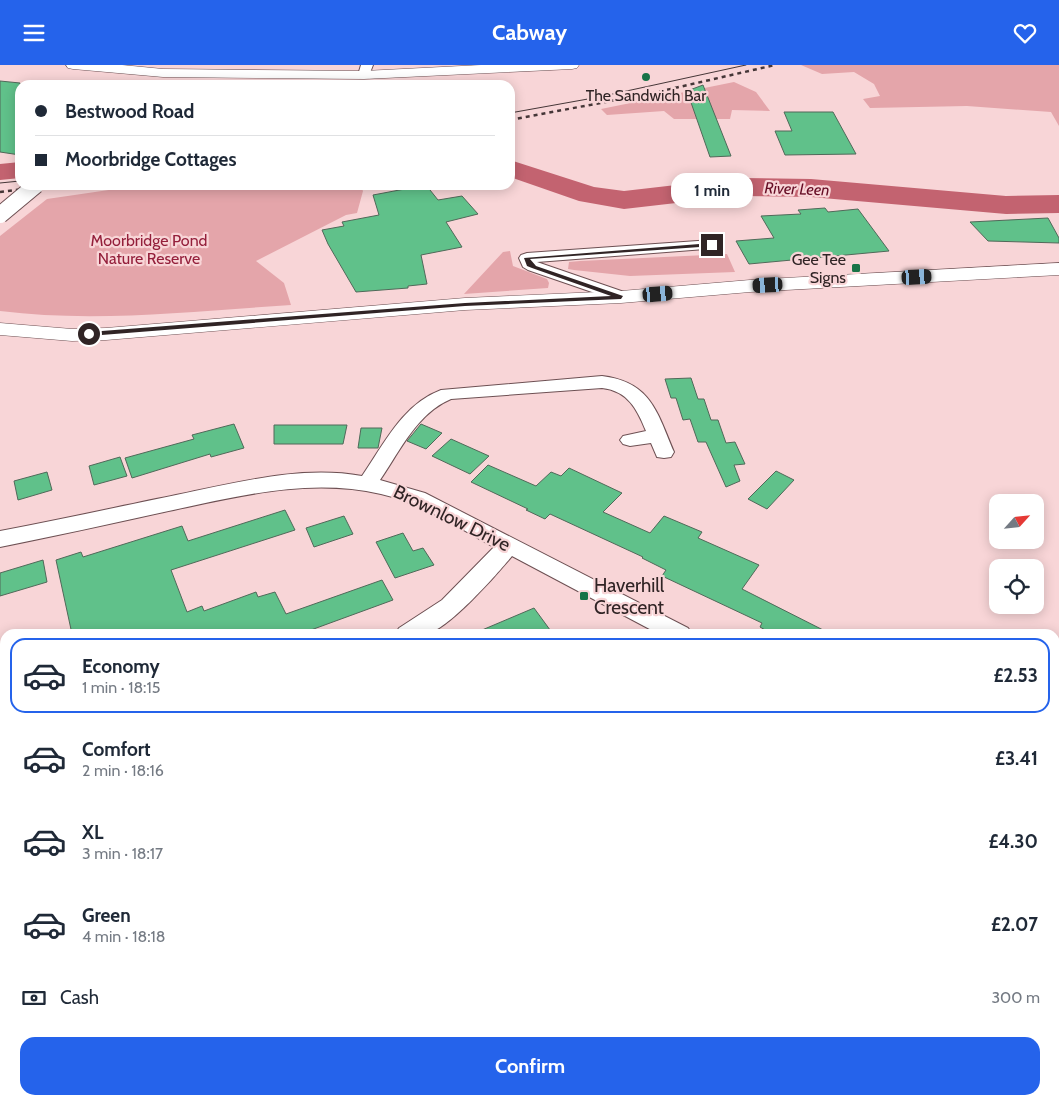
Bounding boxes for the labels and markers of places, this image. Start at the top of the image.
marker: The Sandwich Bar [640,71,652,83]
place label: The Sandwich Bar [586,86,707,105]
place label: Gee Tee Signs [792,250,846,287]
marker: Gee Tee Signs [850,262,862,274]
place label: Haverhill Crescent [594,574,665,619]
marker: Haverhill Crescent [578,590,590,602]

